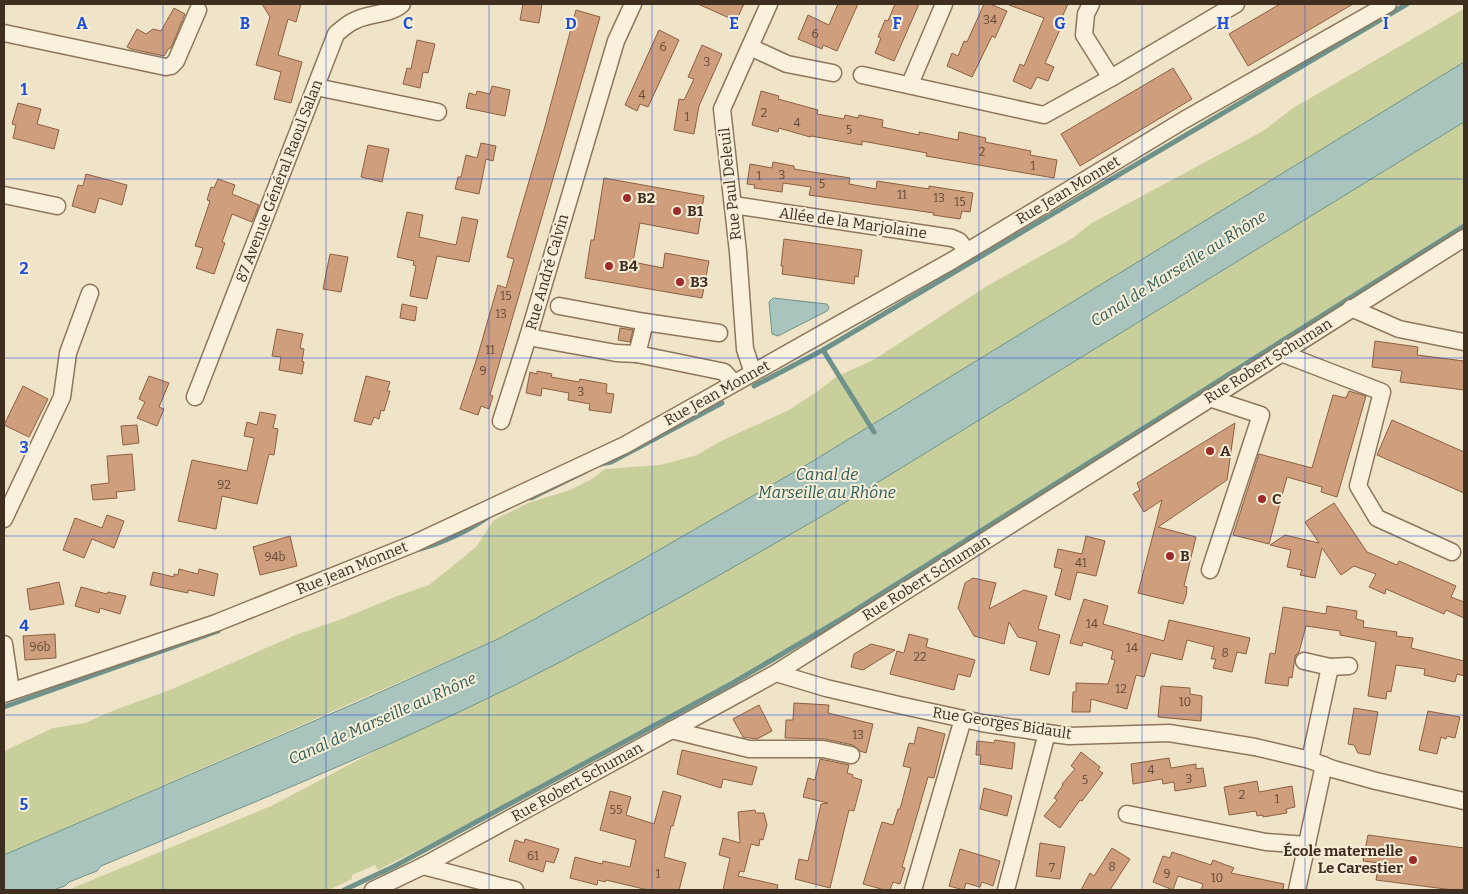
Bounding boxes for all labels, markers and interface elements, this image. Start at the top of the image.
house number: 34 [983,13,997,27]
text: A [76,14,88,33]
text: B [240,14,250,33]
text: C [403,14,413,33]
text: D [565,14,577,33]
text: E [729,14,739,33]
text: F [893,14,902,33]
text: G [1054,14,1066,33]
text: H [1217,14,1230,33]
text: I [1383,14,1389,33]
house number: 6 [811,27,819,41]
house number: 6 [659,40,667,54]
house number: 3 [704,55,711,69]
street label: 87 Avenue Général Raoul Salan [232,77,326,285]
text: 1 [21,80,28,99]
house number: 4 [638,88,646,102]
house number: 2 [761,106,767,120]
house number: 1 [685,110,690,124]
house number: 4 [793,116,801,130]
house number: 5 [846,123,852,137]
street label: Rue Paul Deleuil [715,127,745,241]
house number: 2 [979,145,985,159]
street label: Rue Jean Monnet [1013,152,1124,228]
house number: 1 [1031,159,1036,173]
house number: 3 [779,168,786,182]
house number: 1 [757,169,762,183]
house number: 5 [819,177,825,191]
house number: 11 [897,188,907,202]
place label: B2 [637,189,655,207]
house number: 13 [933,191,945,205]
marker: B2 [621,192,633,204]
house number: 15 [954,195,966,209]
place label: B1 [687,202,704,220]
street label: Allée de la Marjolaine [778,204,928,242]
marker: B1 [671,205,683,217]
water label: Canal de Marseille au Rhône [1087,206,1270,330]
street label: Rue André Calvin [522,211,572,332]
place label: B4 [619,257,638,275]
text: 2 [19,259,29,278]
marker: B4 [603,260,615,272]
place label: B3 [690,273,708,291]
marker: B3 [674,276,686,288]
house number: 15 [500,289,512,303]
house number: 13 [495,307,507,321]
street label: Rue Robert Schuman [1201,314,1336,408]
house number: 11 [485,343,495,357]
street label: Rue Jean Monnet [661,356,774,430]
house number: 9 [479,364,487,378]
house number: 3 [578,385,585,399]
text: 3 [19,438,29,457]
place label: A [1220,442,1231,460]
marker: A [1204,445,1216,457]
water label: Canal de Marseille au Rhône [758,465,896,502]
house number: 92 [217,478,231,492]
place label: C [1272,490,1281,508]
marker: C [1256,493,1268,505]
street label: Rue Robert Schuman [859,531,994,625]
street label: Rue Jean Monnet [294,537,411,598]
place label: B [1180,547,1190,565]
house number: 94b [265,550,286,564]
marker: B [1164,550,1176,562]
house number: 41 [1075,556,1087,570]
text: 4 [19,616,29,635]
house number: 14 [1086,617,1098,631]
house number: 96b [29,640,51,654]
house number: 14 [1126,641,1138,655]
house number: 8 [1221,646,1229,660]
house number: 22 [913,650,927,664]
water label: Canal de Marseille au Rhône [285,668,479,769]
house number: 12 [1115,682,1127,696]
house number: 10 [1179,695,1191,709]
street label: Rue Georges Bidault [931,703,1073,743]
house number: 13 [852,728,864,742]
street label: Rue Robert Schuman [508,738,646,826]
house number: 4 [1147,763,1155,777]
house number: 3 [1186,772,1193,786]
house number: 5 [1082,773,1088,787]
house number: 2 [1239,788,1245,802]
house number: 1 [1275,792,1280,806]
text: 5 [20,795,29,814]
house number: 55 [610,803,622,817]
place label: École maternelle Le Carestier [1283,842,1403,877]
house number: 61 [527,849,539,863]
marker: École maternelle Le Carestier [1407,854,1419,866]
house number: 8 [1108,860,1116,874]
house number: 7 [1049,861,1055,875]
house number: 1 [656,867,661,881]
house number: 9 [1163,867,1171,881]
house number: 10 [1211,871,1223,885]

